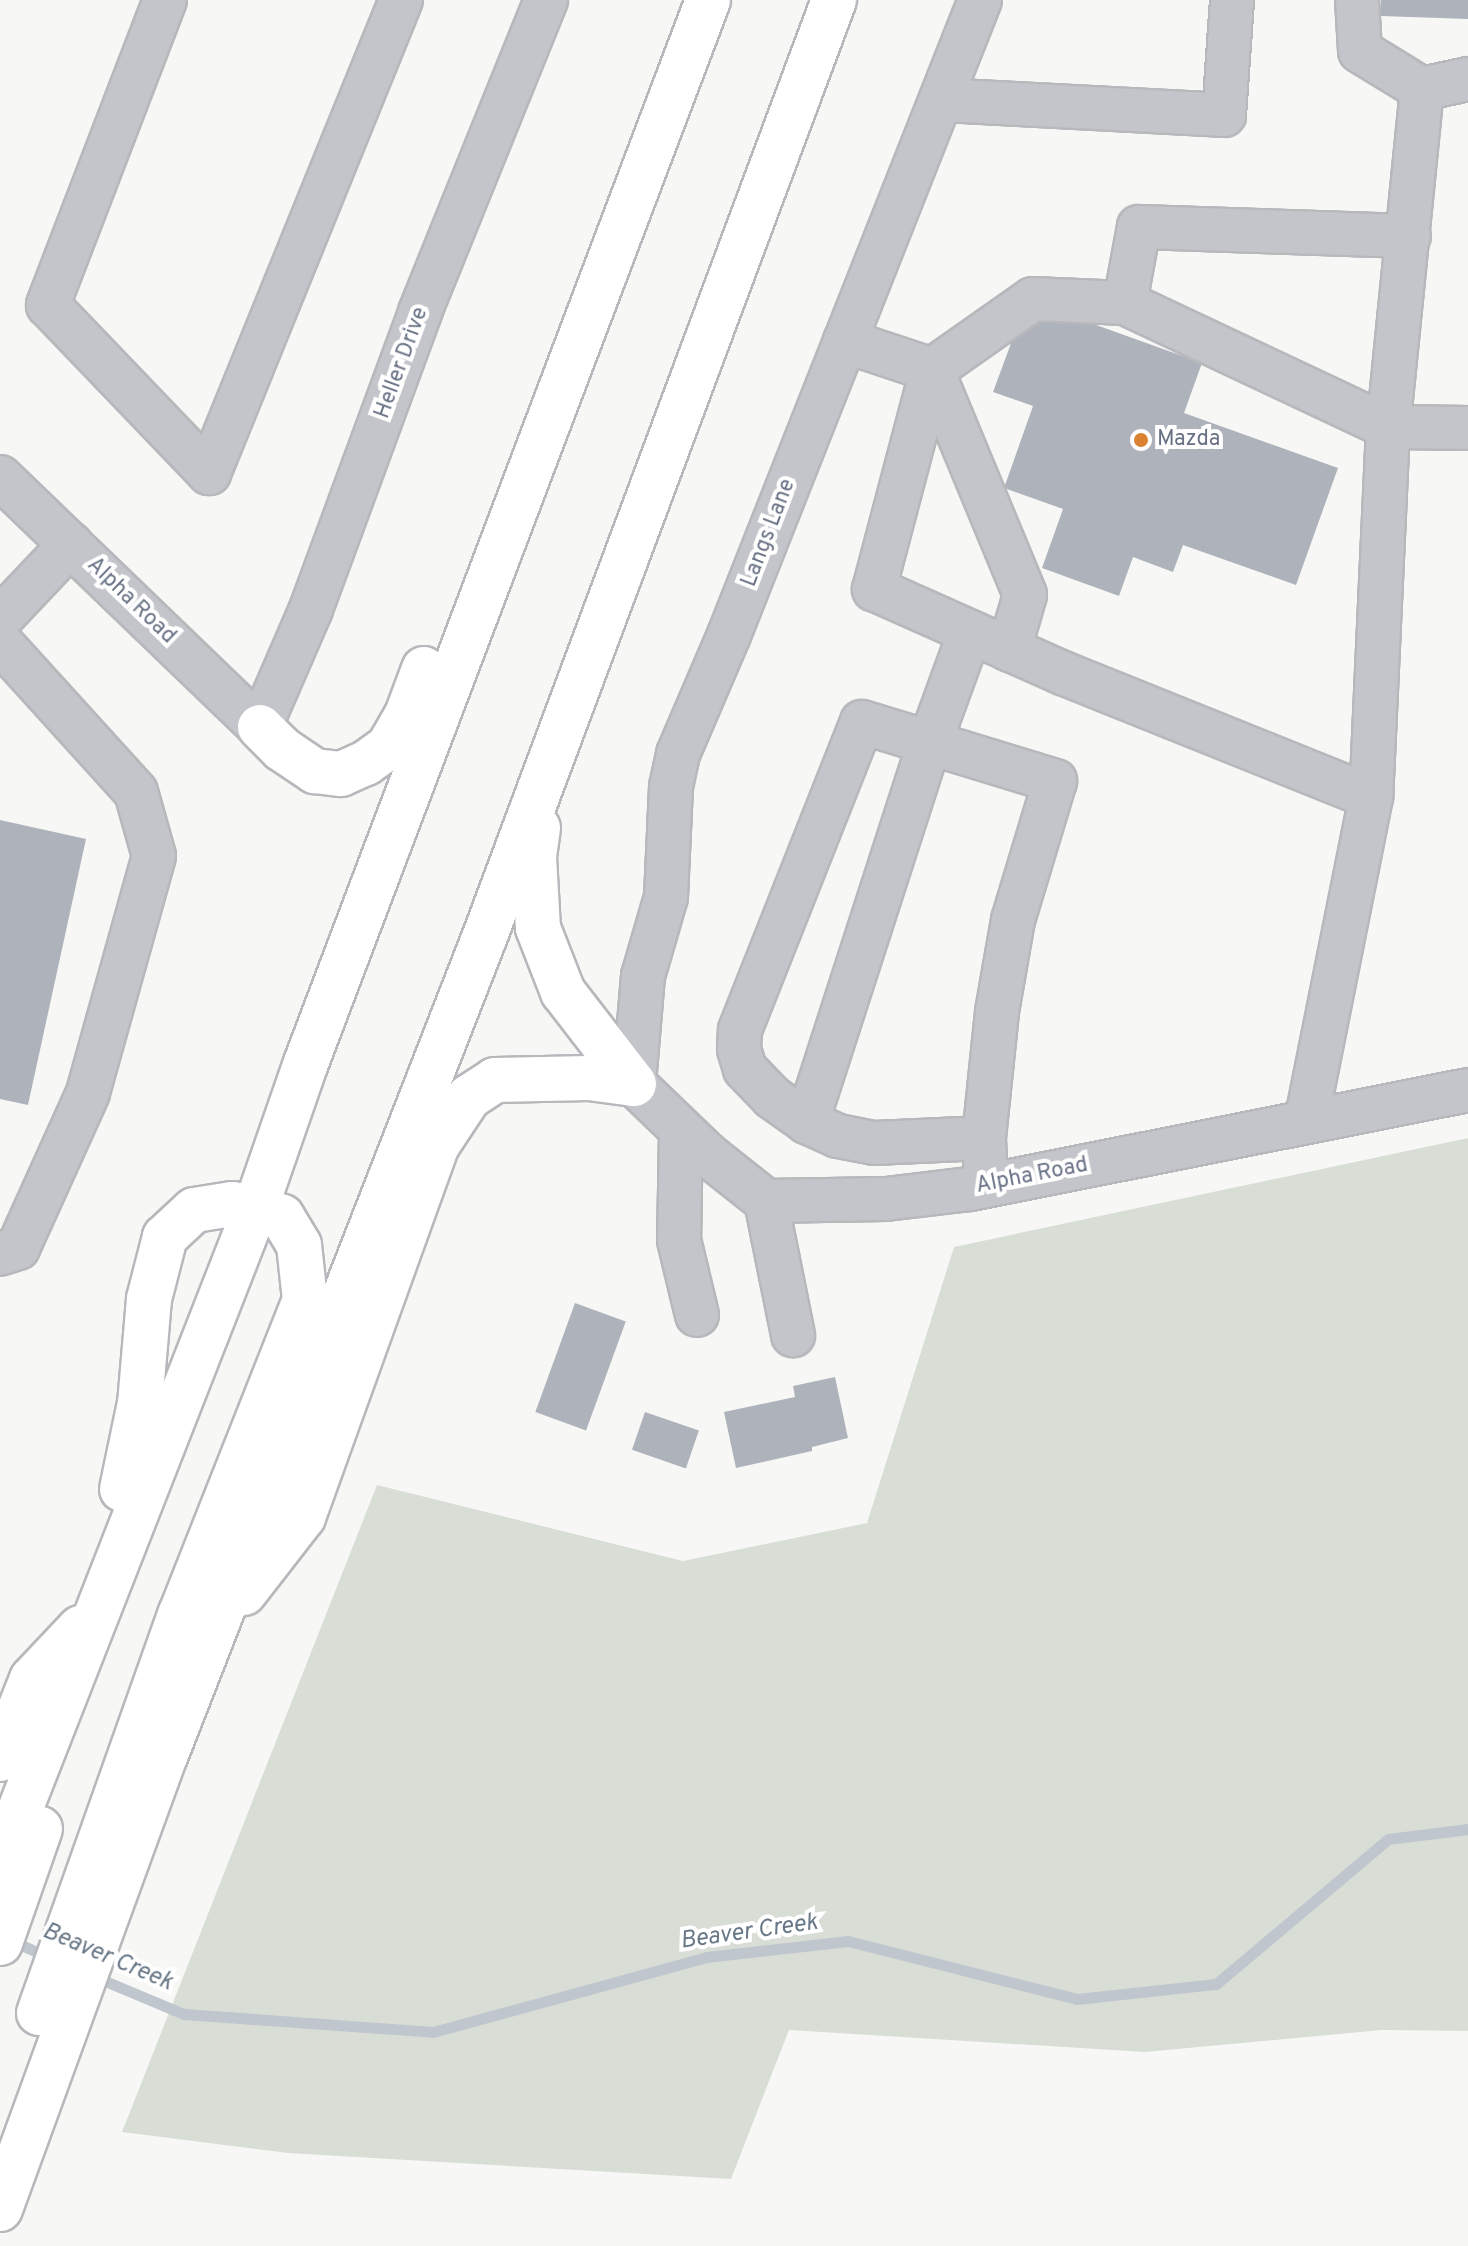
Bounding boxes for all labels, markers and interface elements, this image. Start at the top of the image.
street label: Heller Drive [370,304,434,422]
place label: Mazda [1157,427,1220,453]
marker: Mazda [1132,431,1150,449]
street label: Langs Lane [736,475,802,591]
street label: Alpha Road [81,552,181,650]
street label: Alpha Road [974,1152,1090,1200]
water label: Beaver Creek [678,1909,820,1957]
water label: Beaver Creek [38,1918,176,1998]

